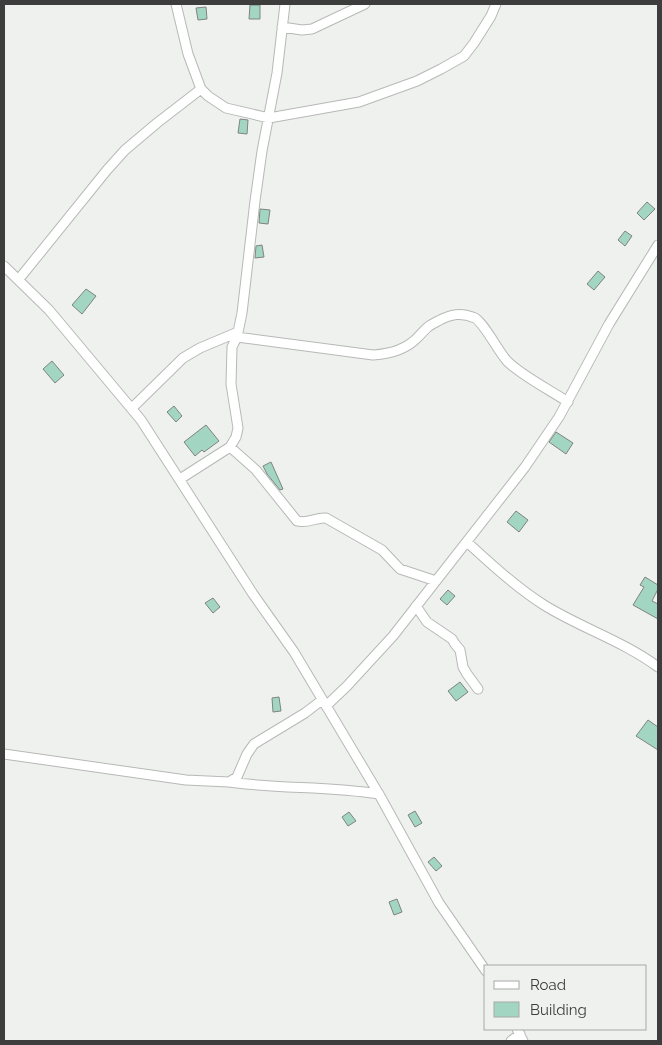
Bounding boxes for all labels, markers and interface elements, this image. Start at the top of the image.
legend [484,965,647,1030]
text: Road [530,976,566,994]
text: Building [530,1001,587,1019]

